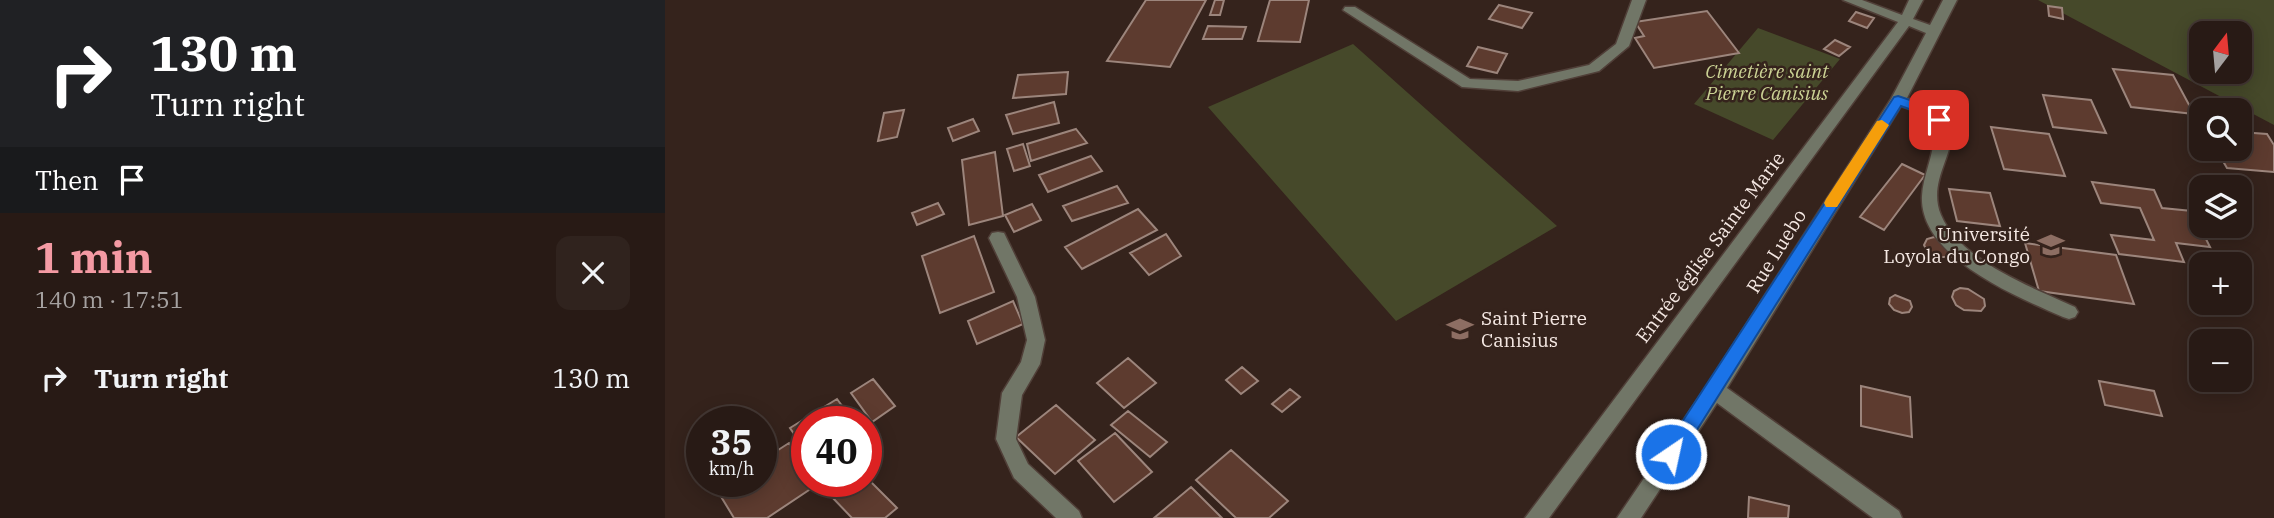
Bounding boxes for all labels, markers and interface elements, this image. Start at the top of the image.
text: 130 m [150,21,297,84]
north arrow [2189,21,2252,84]
map controls [2189,21,2252,392]
icon: right [35,28,126,119]
park label: Cimetière saint Pierre Canisius [1705,59,1830,105]
text: Turn right [150,83,305,125]
pin [1909,90,1969,150]
button: search [2189,98,2252,161]
icon: arrive [1920,101,1958,139]
street label: Entrée église Sainte Marie [1630,147,1790,347]
icon: arrive [113,161,151,199]
text: Then [35,163,99,197]
button: layers [2189,175,2252,238]
street label: Rue Luebo [1741,205,1811,297]
place label: Université Loyola du Congo [1883,222,2030,268]
text: 1 min [35,230,153,285]
school or university icon: Université Loyola du Congo [2036,230,2066,260]
button: close [556,236,630,310]
button: + [2189,252,2252,315]
text: 140 m · 17:51 [35,284,184,314]
place label: Saint Pierre Canisius [1481,306,1587,352]
school or university icon: Saint Pierre Canisius [1445,314,1475,344]
button: − [2189,329,2252,392]
icon: right [35,359,73,397]
text: Turn right [94,361,228,395]
text: 130 m [552,361,630,395]
speed limit sign: 40 [791,406,882,497]
position arrow [1634,417,1708,491]
text: 35 [710,419,753,465]
text: km/h [709,457,754,480]

